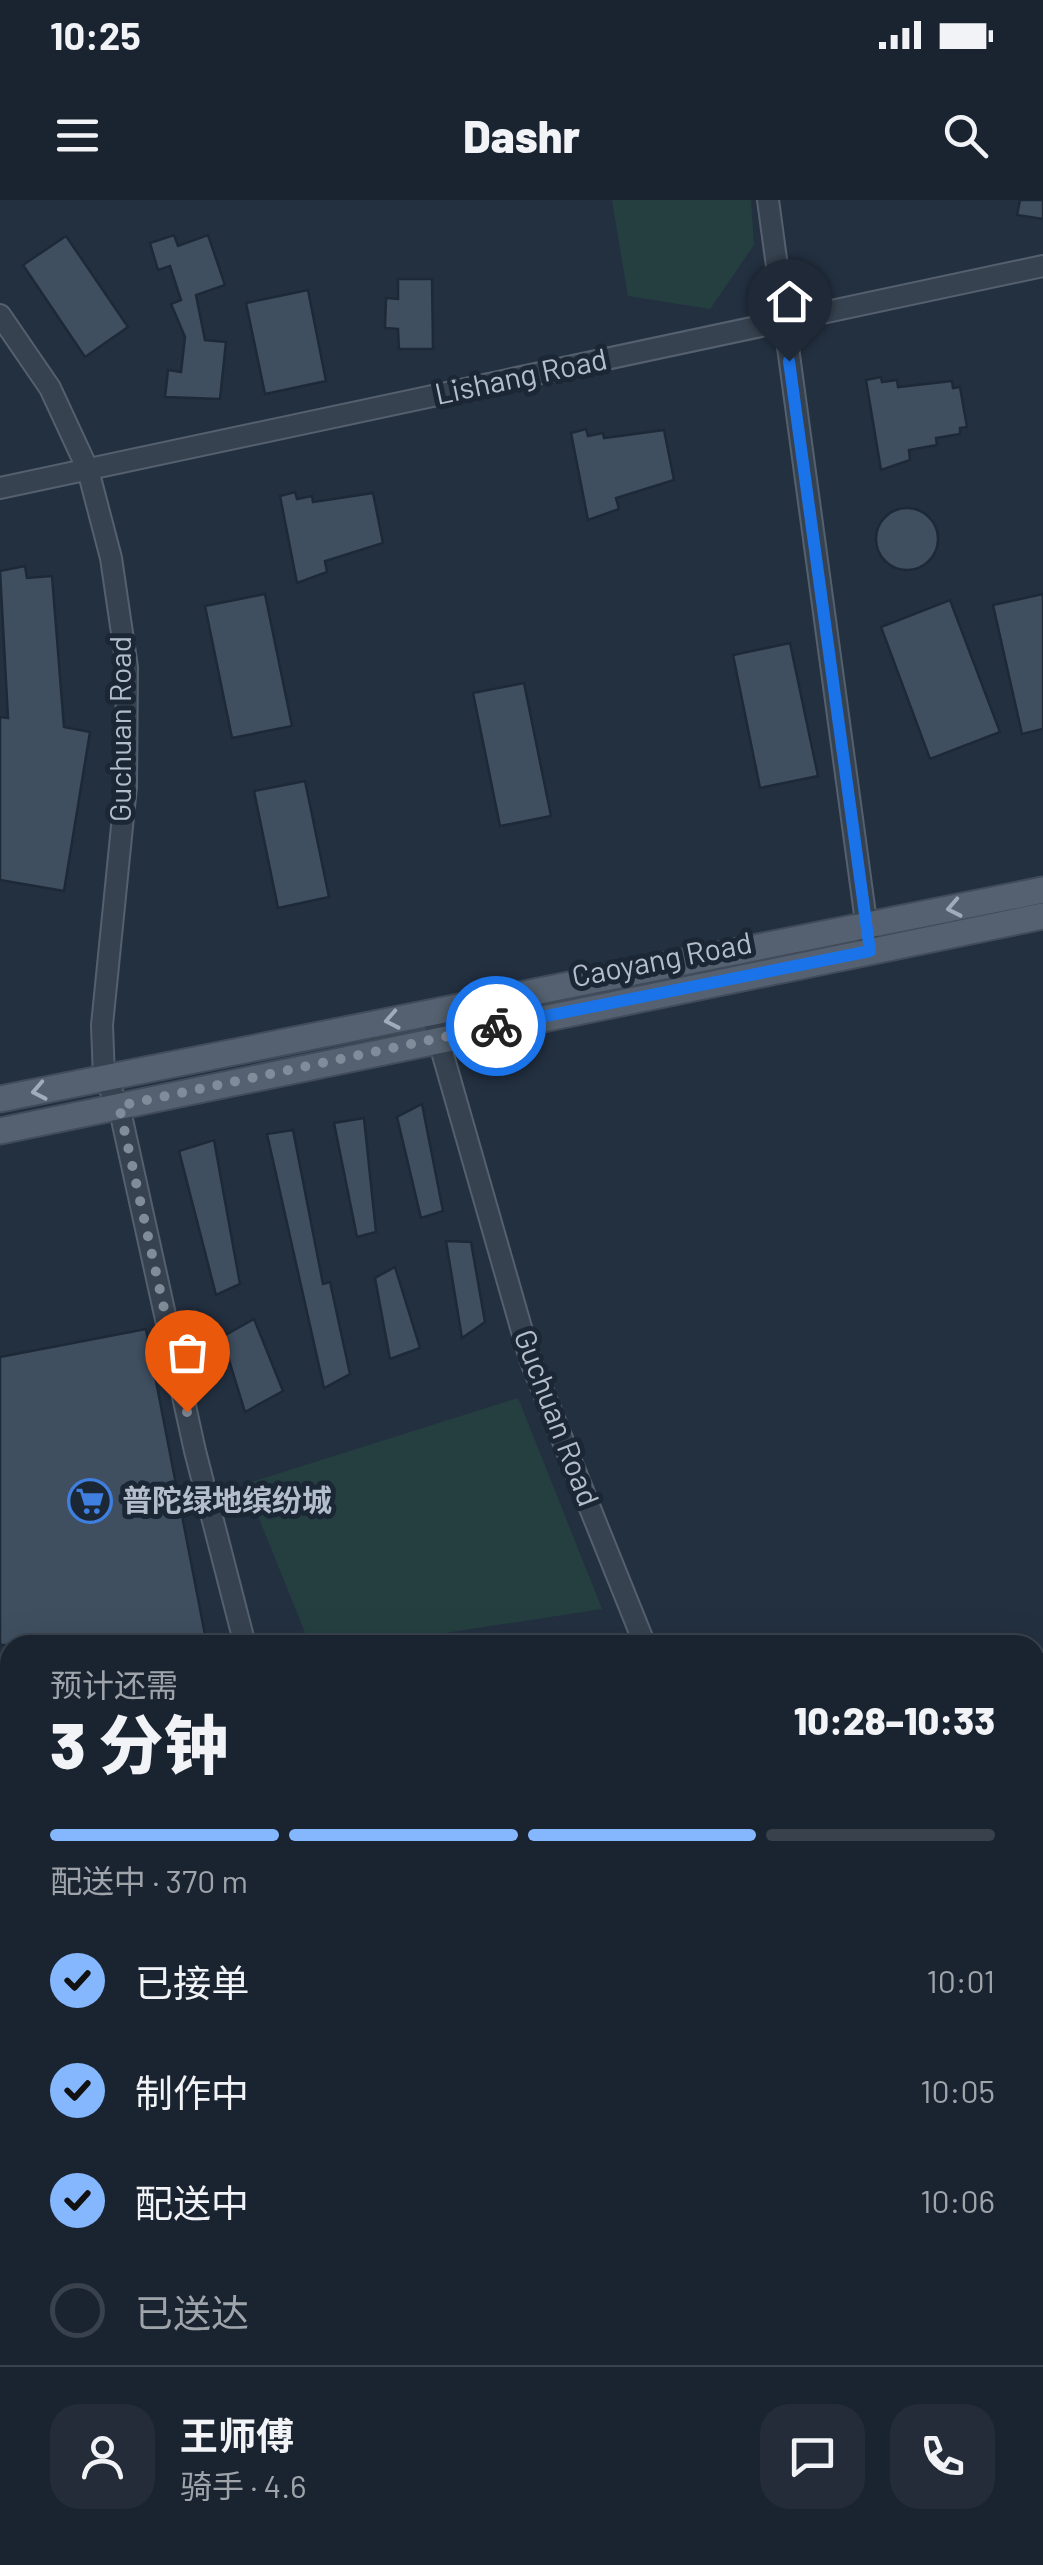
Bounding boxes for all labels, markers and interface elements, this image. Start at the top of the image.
text: 10:25 [50,12,141,58]
icon: menu [50,108,105,163]
text: Dashr [463,108,580,162]
icon: search [938,108,993,163]
pin [747,259,832,362]
icon: home [762,274,817,329]
street label: Lishang Road [431,339,610,411]
street label: Guchuan Road [101,636,137,822]
one-way arrow [946,897,963,918]
street label: Caoyang Road [569,923,755,993]
courier [446,976,546,1076]
icon: bike [469,999,524,1054]
one-way arrow [384,1009,401,1030]
one-way arrow [31,1080,48,1101]
pin [145,1310,230,1413]
street label: Guchuan Road [508,1324,608,1511]
icon: bag [160,1325,215,1380]
supermarket icon: 普陀绿地缤纷城 [67,1478,113,1524]
place label: 普陀绿地缤纷城 [122,1481,332,1517]
text: 预计还需 [50,1665,178,1703]
text: 10:28–10:33 [794,1697,995,1743]
text: 3 分钟 [50,1704,229,1782]
text: 配送中 · 370 m [50,1861,248,1899]
icon: check [50,1953,105,2008]
text: 已接单 [135,1959,249,2005]
text: 10:01 [926,1961,995,1999]
icon: check [50,2063,105,2118]
text: 制作中 [135,2069,249,2115]
text: 10:05 [920,2071,995,2109]
icon: check [50,2173,105,2228]
text: 配送中 [135,2179,249,2225]
text: 10:06 [920,2181,995,2219]
text: 已送达 [135,2289,249,2335]
button: person [50,2404,155,2509]
button: chat [760,2404,865,2509]
button: phone [890,2404,995,2509]
text: 王师傅 [180,2412,294,2458]
text: 骑手 · 4.6 [180,2466,307,2504]

